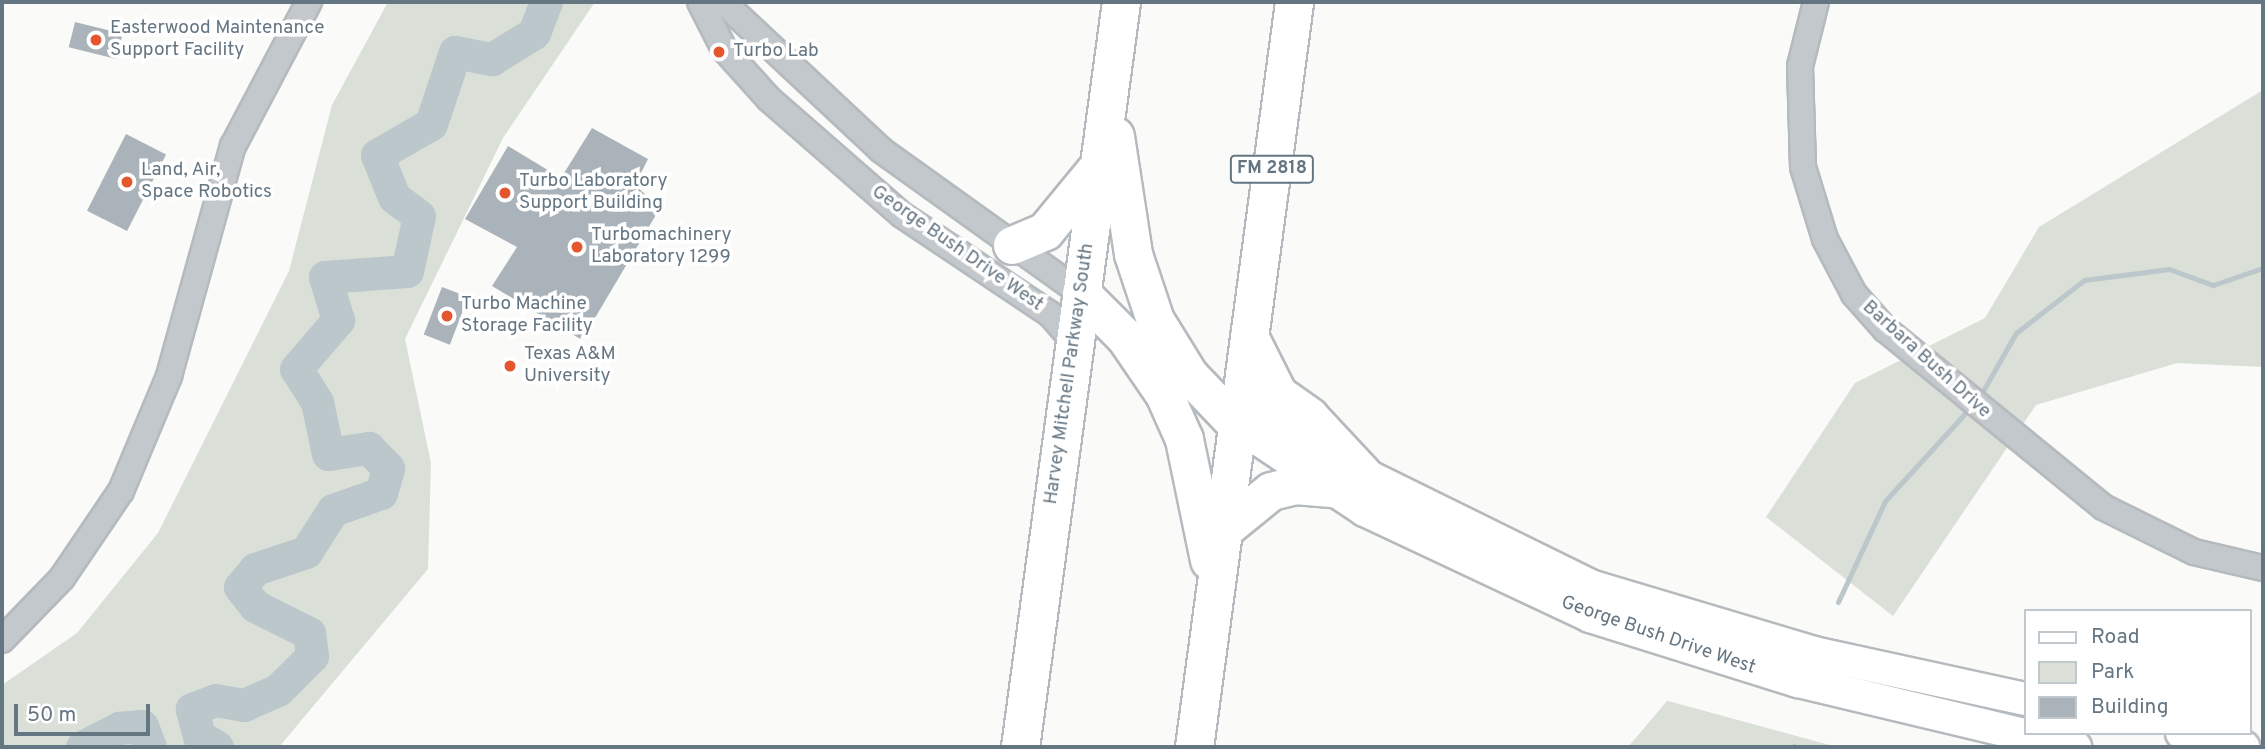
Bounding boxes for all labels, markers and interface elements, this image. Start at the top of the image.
place label: Easterwood Maintenance Support Facility [110,18,324,62]
marker: Easterwood Maintenance Support Facility [88,32,104,48]
place label: Turbo Lab [733,41,819,63]
marker: Turbo Lab [711,44,727,60]
road number: FM 2818 [1228,154,1316,184]
place label: Land, Air, Space Robotics [141,160,272,204]
place label: Turbo Laboratory Support Building [519,171,667,215]
marker: Land, Air, Space Robotics [119,174,135,190]
street label: George Bush Drive West [867,181,1047,317]
marker: Turbo Laboratory Support Building [497,185,513,201]
place label: Turbomachinery Laboratory 1299 [591,225,731,269]
marker: Turbomachinery Laboratory 1299 [569,239,585,255]
street label: Harvey Mitchell Parkway South [1040,242,1100,506]
place label: Turbo Machine Storage Facility [461,294,593,338]
street label: Barbara Bush Drive [1857,296,1995,424]
marker: Turbo Machine Storage Facility [439,308,455,324]
place label: Texas A&M University [524,344,616,388]
marker: Texas A&M University [502,358,518,374]
street label: George Bush Drive West [1558,592,1758,680]
legend [2024,609,2251,735]
text: Road [2091,624,2140,651]
text: Park [2091,659,2134,686]
scale bar [18,690,154,734]
text: Building [2091,694,2169,721]
text: 50 m [27,702,76,729]

